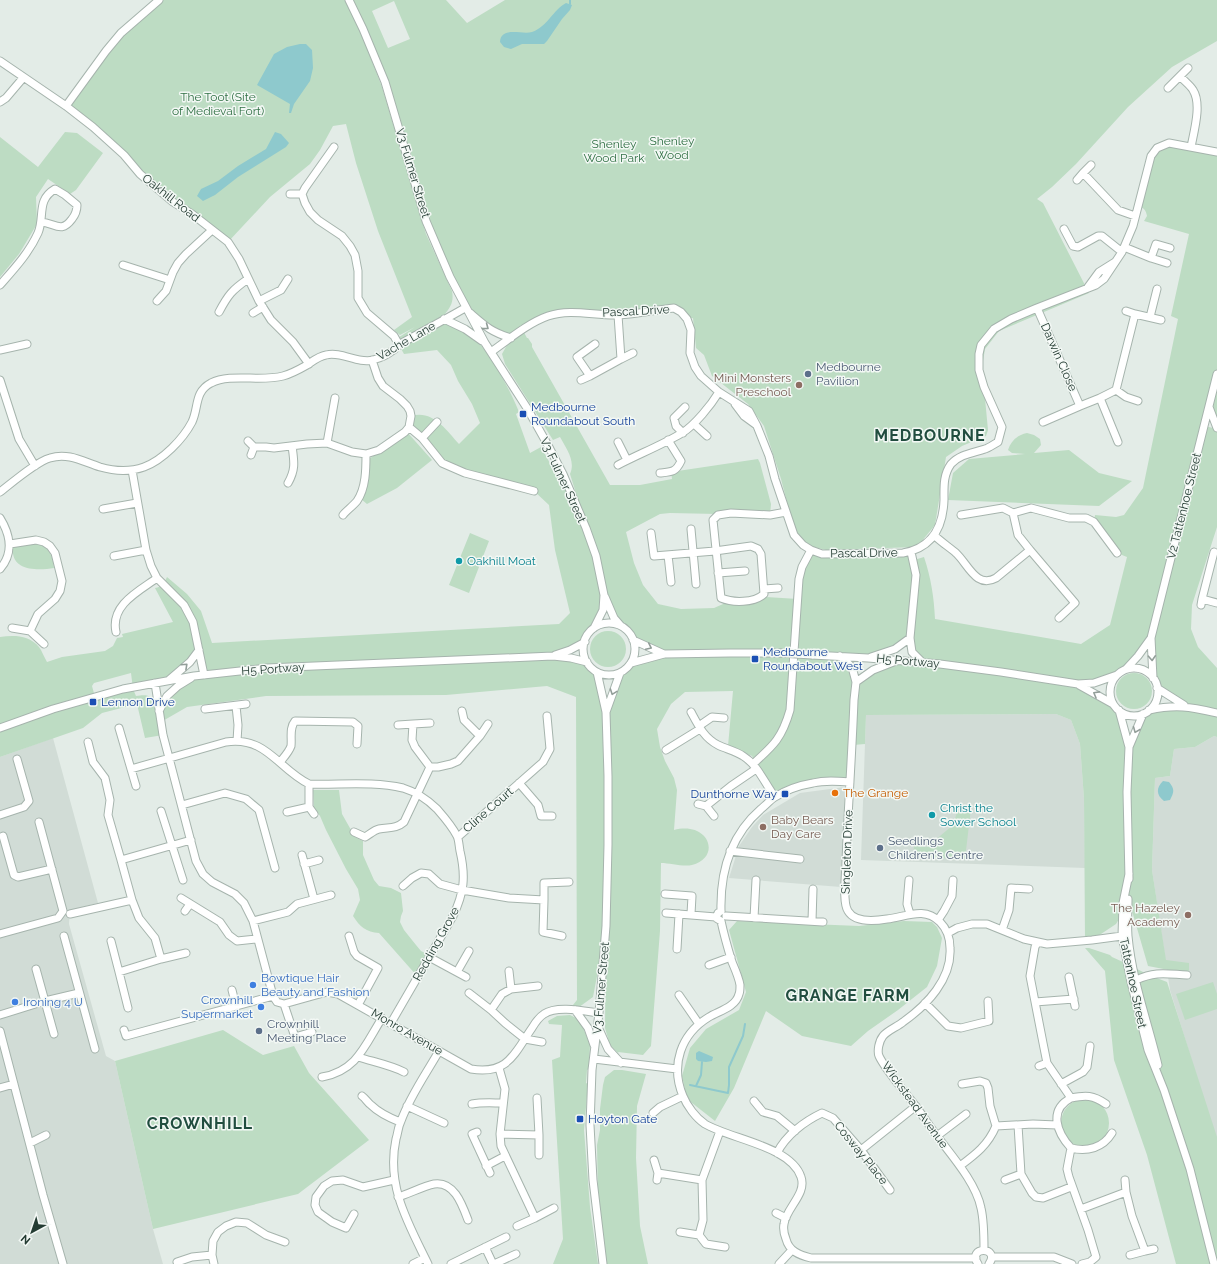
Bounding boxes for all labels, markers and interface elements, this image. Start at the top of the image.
park label: The Toot (Site of Medieval Fort) [172,90,264,118]
street label: V3 Fulmer Street [393,127,433,219]
park label: Shenley Wood [650,134,695,162]
park label: Shenley Wood Park [583,137,645,165]
street label: Oakhill Road [139,171,203,225]
street label: Pascal Drive [602,302,670,320]
street label: Vache Lane [374,319,438,363]
street label: Darwin Close [1038,321,1080,393]
one-way arrow [482,322,489,329]
place label: Medbourne Pavilion [816,360,881,388]
marker: Medbourne Pavilion [803,369,813,379]
place label: Mini Monsters Preschool [714,371,792,399]
marker: Mini Monsters Preschool [794,380,804,390]
place label: Medbourne Roundabout South [531,400,635,428]
marker: Medbourne Roundabout South [518,409,528,419]
district label: MEDBOURNE [874,426,986,445]
street label: V3 Fulmer Street [537,435,589,525]
street label: V2 Tattenhoe Street [1164,451,1204,561]
street label: Pascal Drive [830,545,898,561]
place label: Oakhill Moat [467,554,536,568]
marker: Oakhill Moat [454,556,464,566]
one-way arrow [644,642,652,650]
place label: Medbourne Roundabout West [763,645,863,673]
street label: H5 Portway [876,651,941,671]
marker: Medbourne Roundabout West [750,654,760,664]
one-way arrow [1147,655,1156,661]
street label: H5 Portway [241,660,306,678]
one-way arrow [180,663,188,671]
one-way arrow [610,689,618,696]
one-way arrow [1093,691,1100,699]
place label: Lennon Drive [101,695,175,709]
marker: Lennon Drive [88,697,98,707]
one-way arrow [1133,727,1141,734]
street label: Cline Court [460,784,516,836]
place label: The Grange [843,786,908,800]
place label: Dunthorne Way [691,787,777,801]
marker: The Grange [830,788,840,798]
marker: Dunthorne Way [780,789,790,799]
place label: Christ the Sower School [940,801,1017,829]
street label: Singleton Drive [839,810,855,894]
marker: Christ the Sower School [927,810,937,820]
place label: Baby Bears Day Care [771,813,834,841]
marker: Baby Bears Day Care [758,822,768,832]
place label: Seedlings Children's Centre [888,834,983,862]
marker: Seedlings Children's Centre [875,843,885,853]
place label: The Hazeley Academy [1111,901,1180,929]
street label: Redding Grove [410,905,462,983]
marker: The Hazeley Academy [1183,910,1193,920]
street label: Tattenhoe Street [1117,937,1149,1029]
street label: V3 Fulmer Street [590,941,612,1035]
place label: Bowtique Hair Beauty and Fashion [261,971,369,999]
marker: Bowtique Hair Beauty and Fashion [248,980,258,990]
district label: GRANGE FARM [786,986,910,1005]
place label: Crownhill Supermarket [181,993,254,1021]
place label: Ironing 4 U [23,995,83,1009]
marker: Ironing 4 U [10,997,20,1007]
marker: Crownhill Supermarket [256,1002,266,1012]
street label: Monro Avenue [369,1006,445,1058]
place label: Crownhill Meeting Place [267,1017,346,1045]
marker: Crownhill Meeting Place [254,1026,264,1036]
street label: Wickstead Avenue [879,1059,951,1151]
place label: Hoyton Gate [588,1112,657,1126]
district label: CROWNHILL [147,1114,253,1133]
marker: Hoyton Gate [575,1114,585,1124]
street label: Cosway Place [831,1119,891,1187]
north arrow [12,1212,52,1252]
text: N [18,1232,33,1247]

